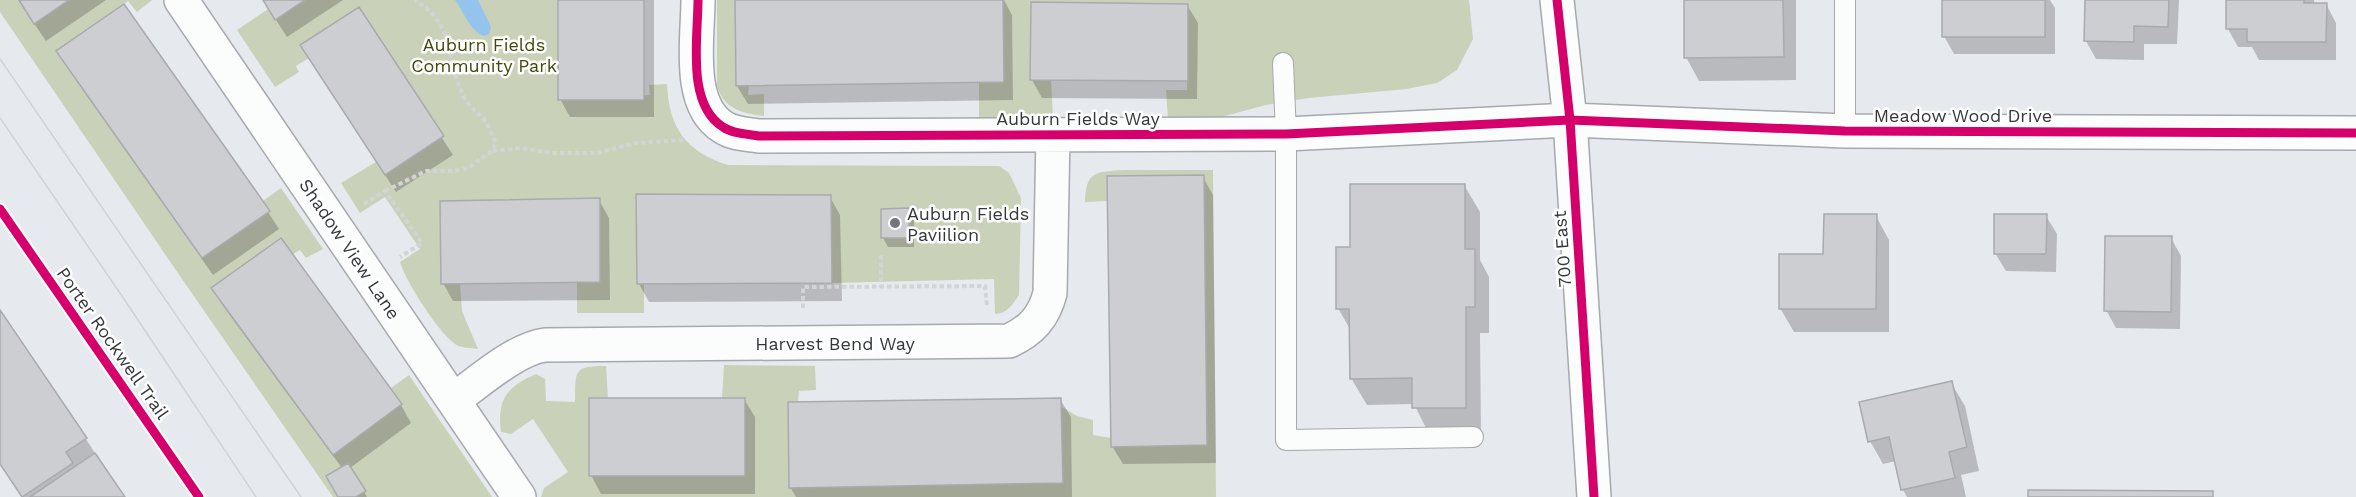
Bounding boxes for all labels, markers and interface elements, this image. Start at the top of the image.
park label: Auburn Fields Community Park [411,34,557,76]
street label: Meadow Wood Drive [1874,105,2052,126]
street label: Auburn Fields Way [996,108,1160,129]
street label: Shadow View Lane [295,175,405,323]
place label: Auburn Fields Paviilion [907,203,1029,245]
street label: 700 East [1549,209,1575,288]
marker: Auburn Fields Paviilion [888,216,902,230]
street label: Porter Rockwell Trail [53,263,174,423]
street label: Harvest Bend Way [755,333,915,354]

